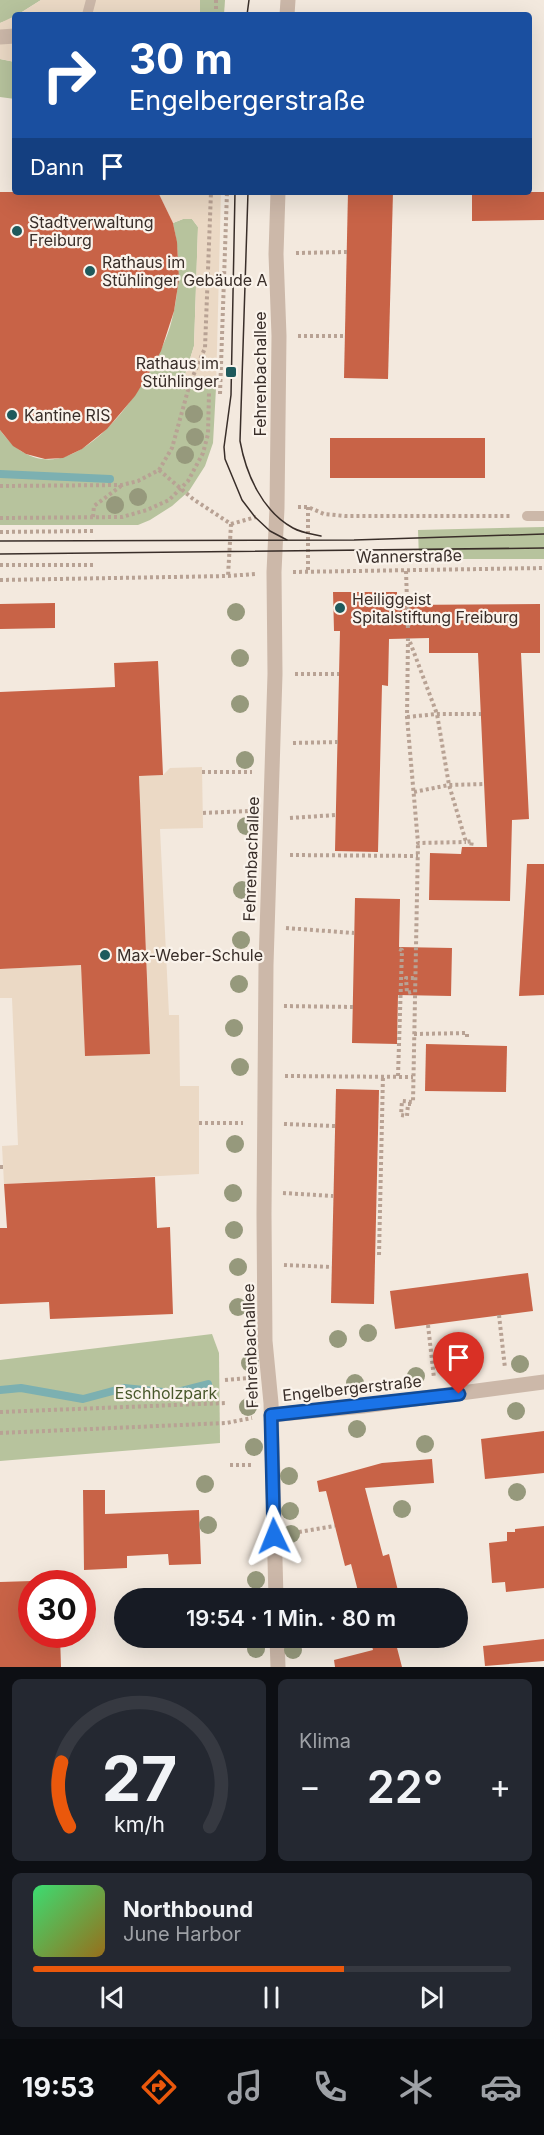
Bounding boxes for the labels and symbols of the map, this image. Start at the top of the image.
place label: Stadtverwaltung Freiburg [29,212,153,250]
marker: Stadtverwaltung Freiburg [10,224,24,238]
place label: Rathaus im Stühlinger Gebäude A [102,252,268,290]
marker: Rathaus im Stühlinger Gebäude A [83,264,97,278]
street label: Fehrenbachallee [250,311,270,437]
place label: Rathaus im Stühlinger [136,353,219,391]
marker: Rathaus im Stühlinger [224,365,238,379]
place label: Kantine RIS [24,405,110,425]
marker: Kantine RIS [5,408,19,422]
street label: Wannerstraße [356,545,462,567]
place label: Heiliggeist Spitalstiftung Freiburg [352,589,518,627]
marker: Heiliggeist Spitalstiftung Freiburg [333,601,347,615]
street label: Fehrenbachallee [239,796,263,922]
place label: Max-Weber-Schule [117,945,263,965]
marker: Max-Weber-Schule [98,948,112,962]
street label: Fehrenbachallee [238,1283,262,1409]
pin [433,1332,484,1394]
street label: Engelbergerstraße [281,1371,423,1405]
park label: Eschholzpark [115,1383,217,1403]
position arrow [242,1504,306,1568]
speed limit sign: 30 [18,1570,96,1648]

